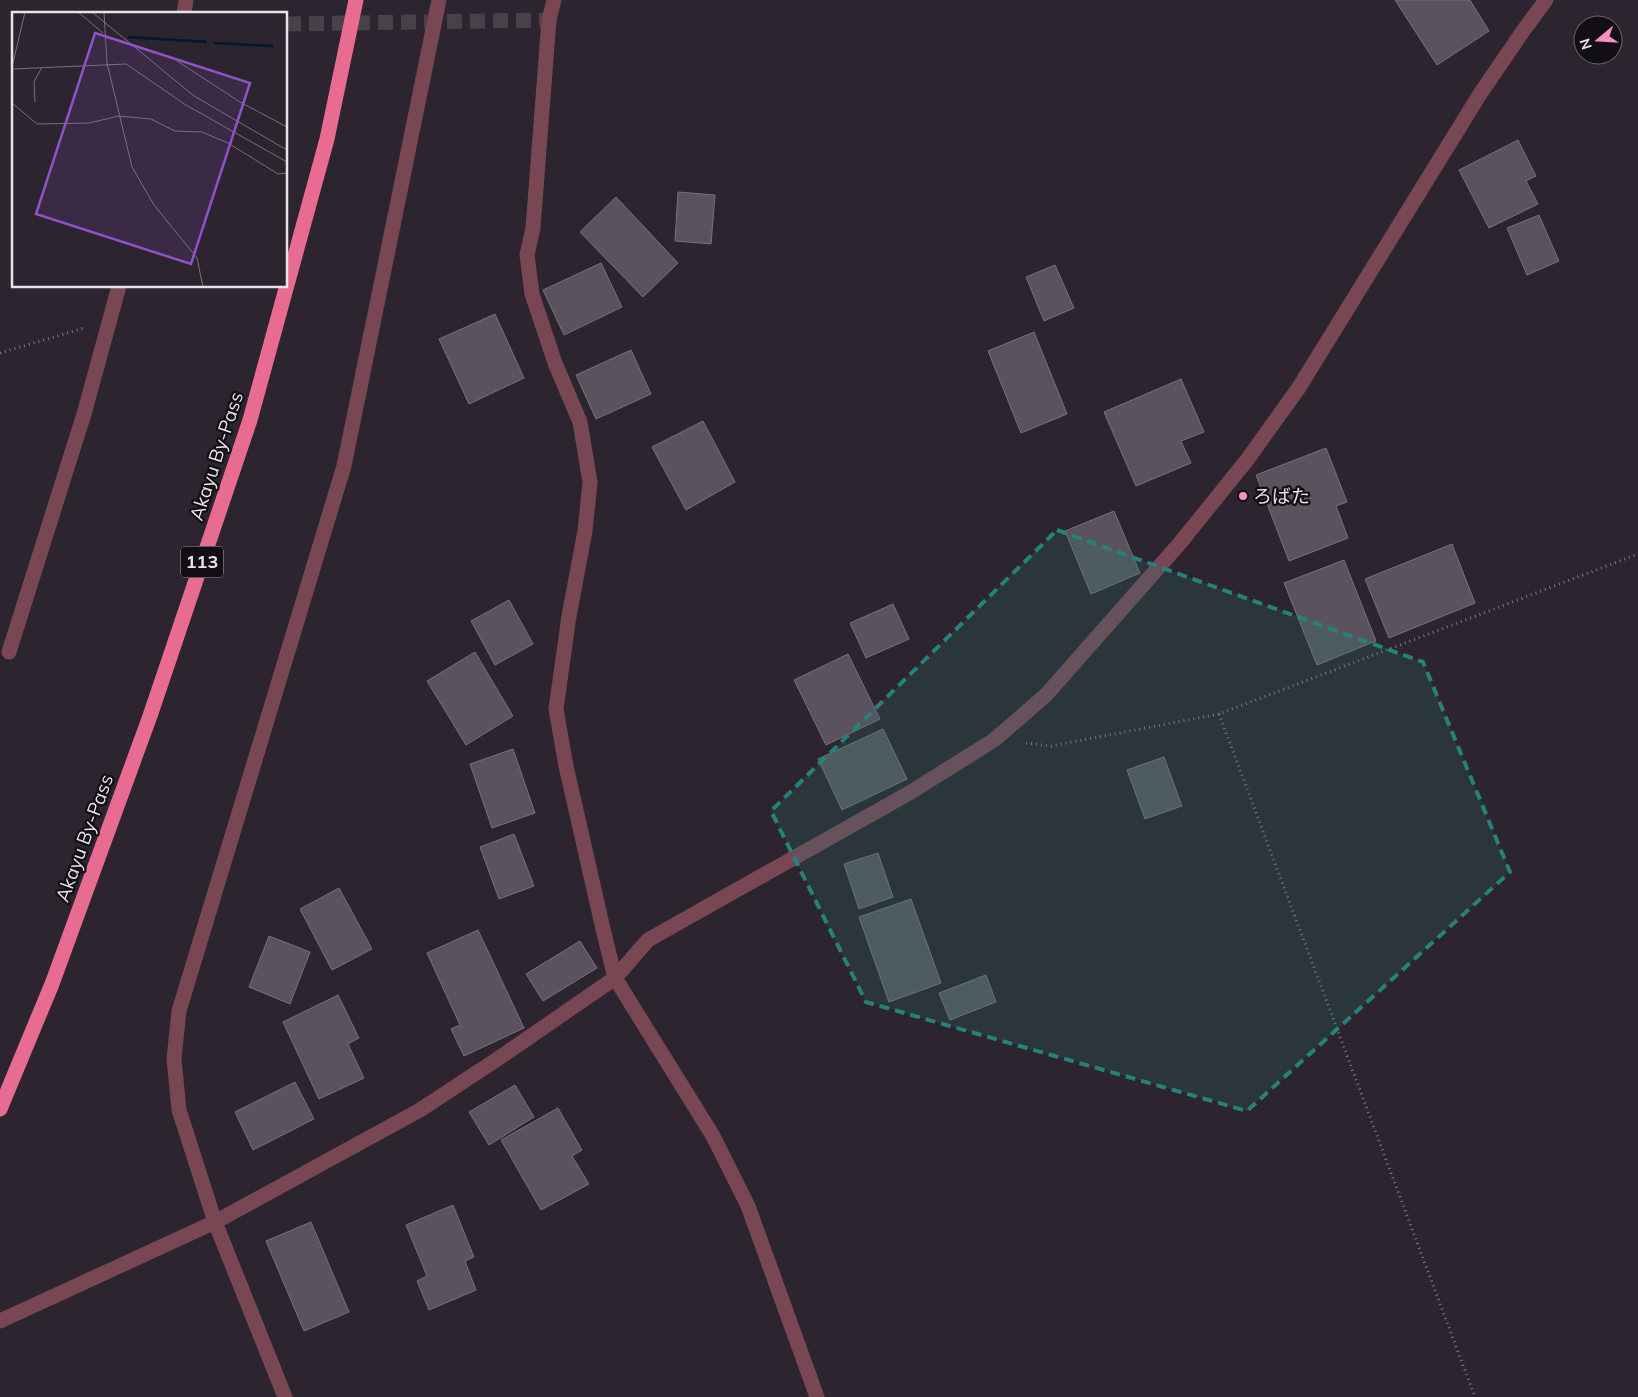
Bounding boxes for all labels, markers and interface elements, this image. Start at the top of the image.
inset map [12,12,288,288]
north arrow [1573,15,1623,65]
text: N [1575,36,1596,52]
street label: Akayu By-Pass [184,389,248,523]
place label: ろばた [1253,484,1310,508]
marker: ろばた [1237,490,1249,502]
road number: 113 [181,546,223,578]
street label: Akayu By-Pass [50,771,118,905]

